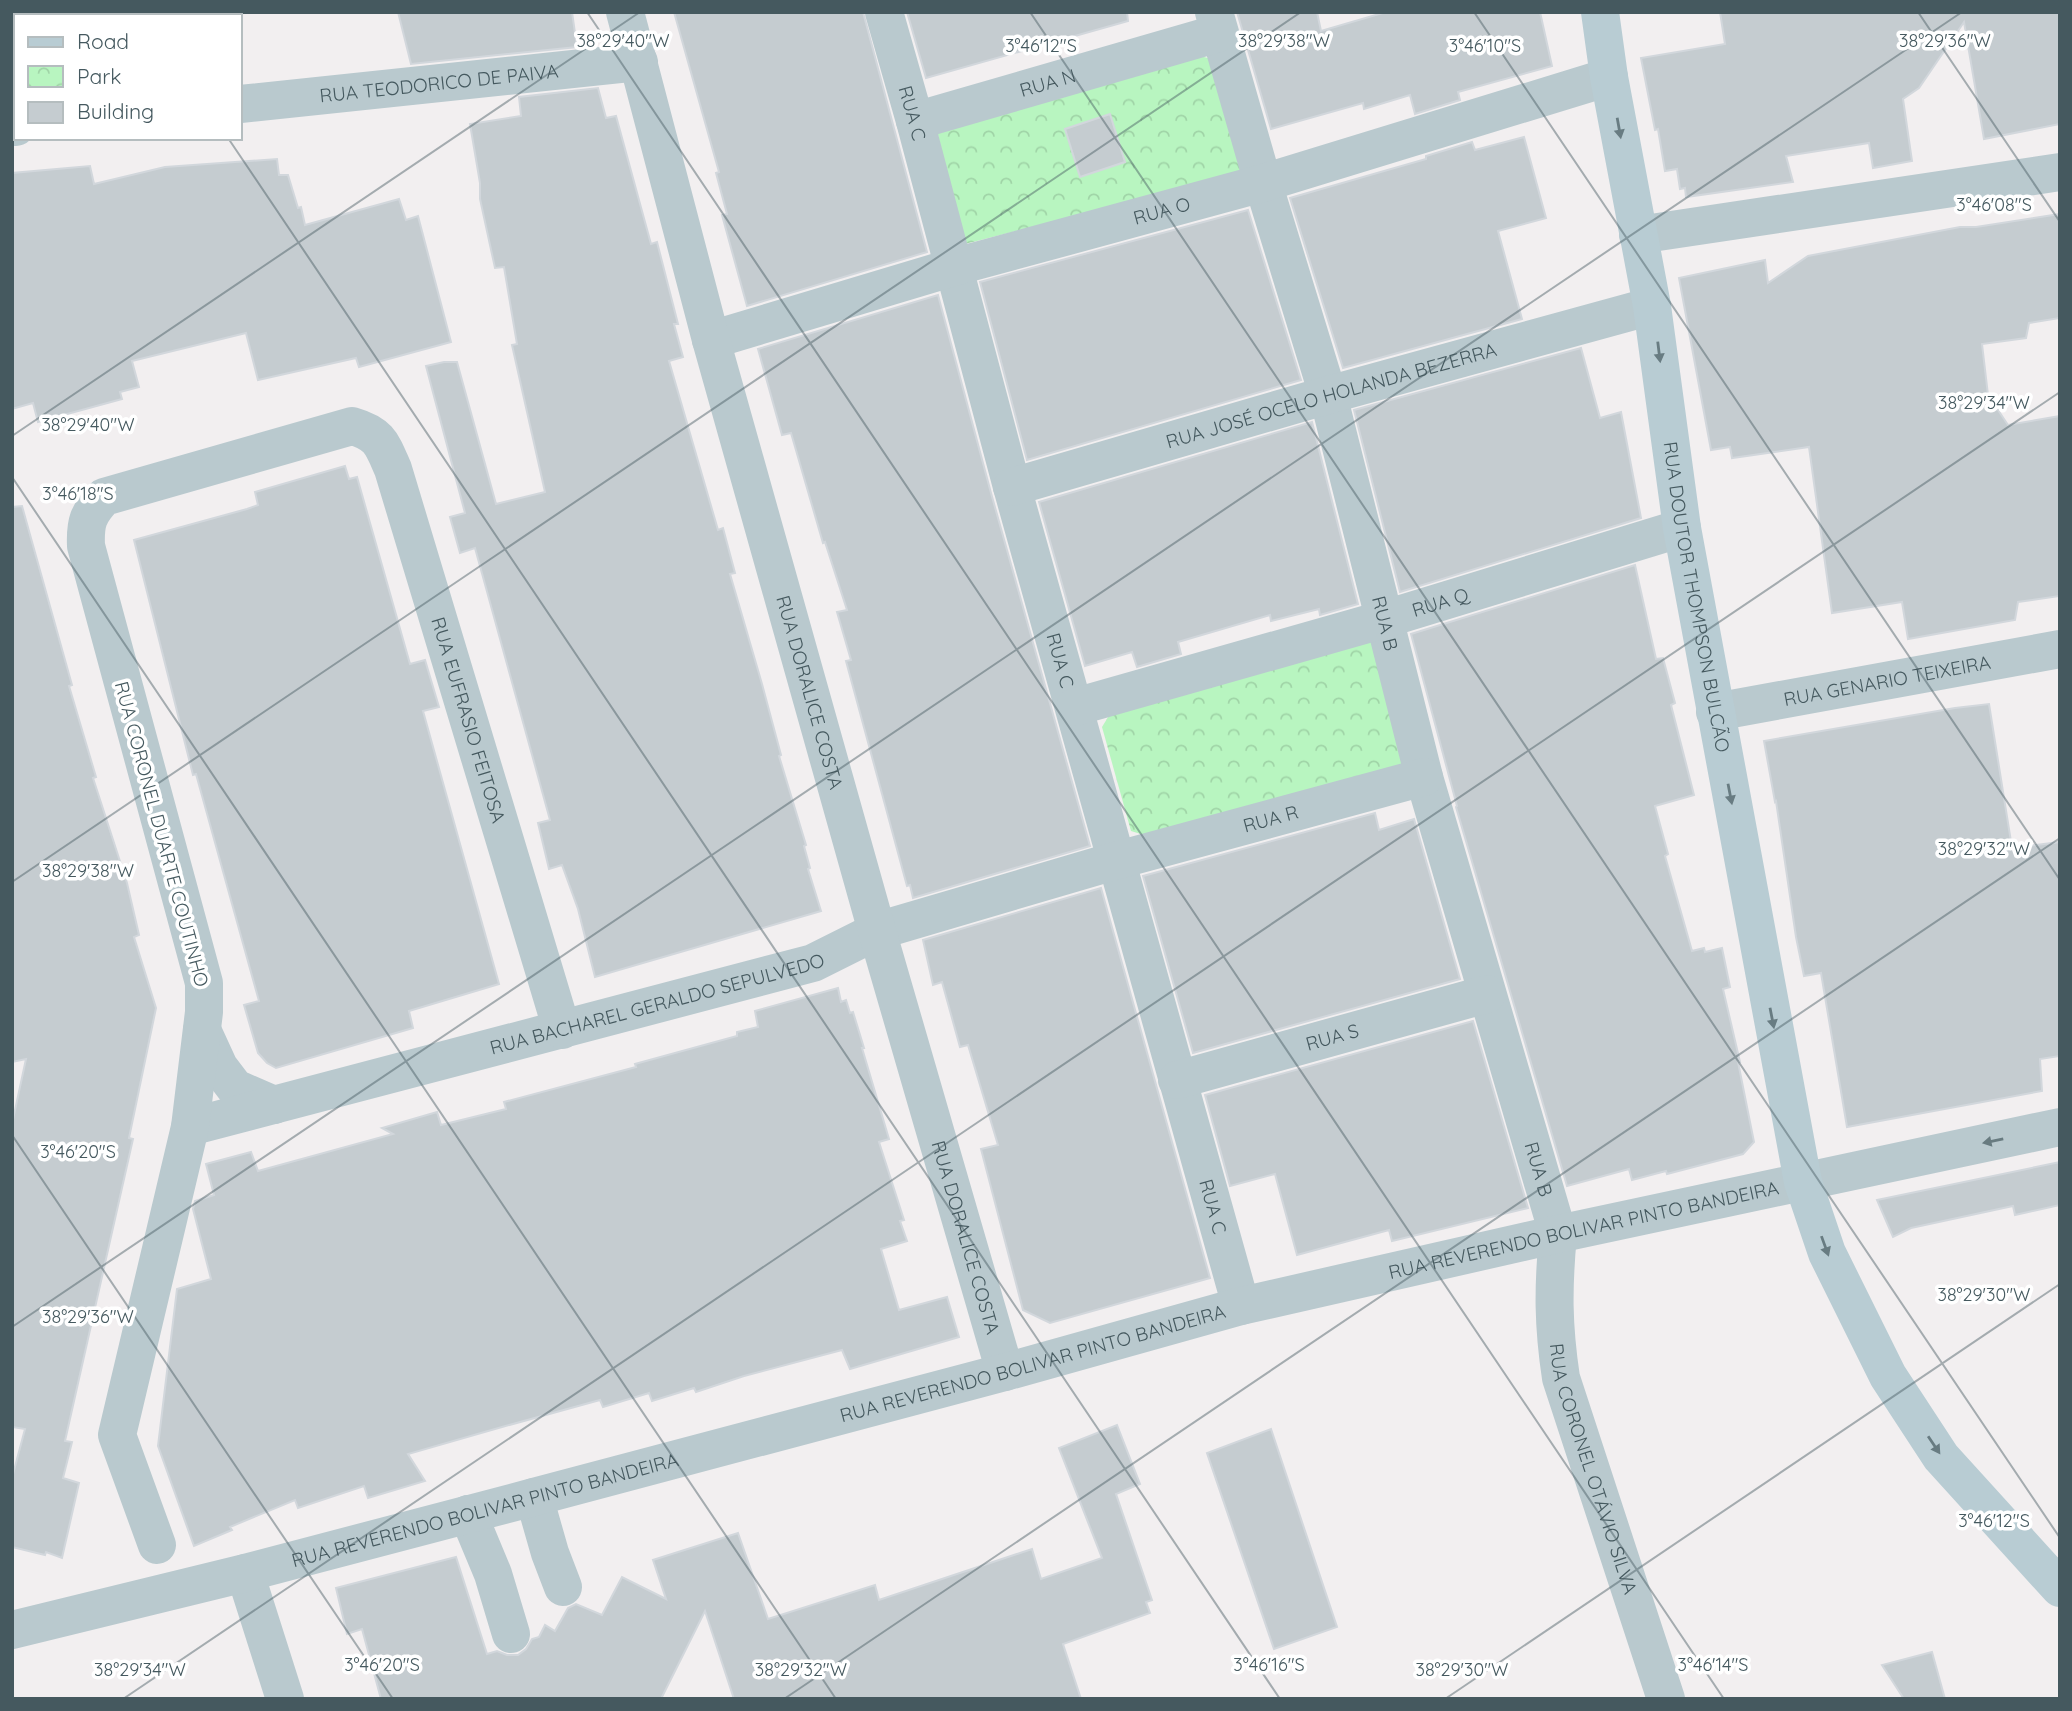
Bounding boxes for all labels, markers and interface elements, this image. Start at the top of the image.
legend [14,14,242,140]
text: Road [77,28,129,54]
text: 38°29'40"W [576,29,670,52]
text: 38°29'38"W [1238,29,1330,52]
text: 38°29'36"W [1899,29,1991,52]
text: 3°46'12"S [1005,34,1077,57]
text: 3°46'10"S [1449,34,1521,57]
street label: RUA TEODORICO DE PAIVA [318,59,559,108]
text: Park [77,63,121,89]
street label: RUA N [1017,63,1078,102]
street label: RUA C [894,83,932,143]
text: Building [77,98,154,124]
one-way arrow [1614,117,1625,139]
street label: RUA O [1131,191,1193,230]
text: 3°46'08"S [1956,193,2032,216]
street label: RUA JOSÉ OCELO HOLANDA BEZERRA [1163,337,1499,454]
one-way arrow [1653,341,1664,363]
text: 38°29'34"W [1938,391,2030,414]
text: 38°29'40"W [41,413,135,436]
street label: RUA DOUTOR THOMPSON BULCÃO [1658,440,1735,754]
text: 3°46'18"S [42,482,114,505]
street label: RUA Q [1409,582,1473,622]
street label: RUA DORALICE COSTA [771,593,849,792]
street label: RUA B [1367,593,1404,653]
street label: RUA EUFRASIO FEITOSA [426,614,511,826]
street label: RUA C [1041,630,1080,691]
street label: RUA GENARIO TEIXEIRA [1782,650,1993,711]
street label: RUA CORONEL DUARTE COUTINHO [110,679,214,989]
one-way arrow [1725,783,1736,805]
street label: RUA R [1240,800,1301,838]
text: 38°29'32"W [1938,837,2030,860]
text: 38°29'38"W [42,859,134,882]
street label: RUA BACHAREL GERALDO SEPULVEDO [487,947,828,1060]
one-way arrow [1767,1007,1778,1029]
street label: RUA S [1303,1018,1361,1056]
one-way arrow [1982,1136,2004,1147]
street label: RUA DORALICE COSTA [926,1138,1005,1337]
street label: RUA B [1520,1139,1558,1199]
text: 3°46'20"S [40,1140,116,1163]
street label: RUA REVERENDO BOLIVAR PINTO BANDEIRA [1386,1175,1781,1284]
street label: RUA C [1194,1176,1232,1237]
one-way arrow [1820,1236,1831,1257]
text: 38°29'30"W [1937,1283,2031,1306]
street label: RUA REVERENDO BOLIVAR PINTO BANDEIRA [837,1299,1228,1427]
text: 38°29'36"W [42,1305,134,1328]
street label: RUA CORONEL OTÁVIO SILVA [1545,1342,1643,1597]
one-way arrow [1927,1436,1941,1454]
street label: RUA REVERENDO BOLIVAR PINTO BANDEIRA [289,1447,681,1572]
text: 3°46'12"S [1958,1509,2030,1532]
text: 3°46'20"S [344,1653,420,1676]
text: 3°46'16"S [1233,1653,1305,1676]
text: 3°46'14"S [1678,1653,1748,1676]
text: 38°29'34"W [94,1658,186,1681]
text: 38°29'32"W [755,1658,847,1681]
text: 38°29'30"W [1415,1658,1509,1681]

